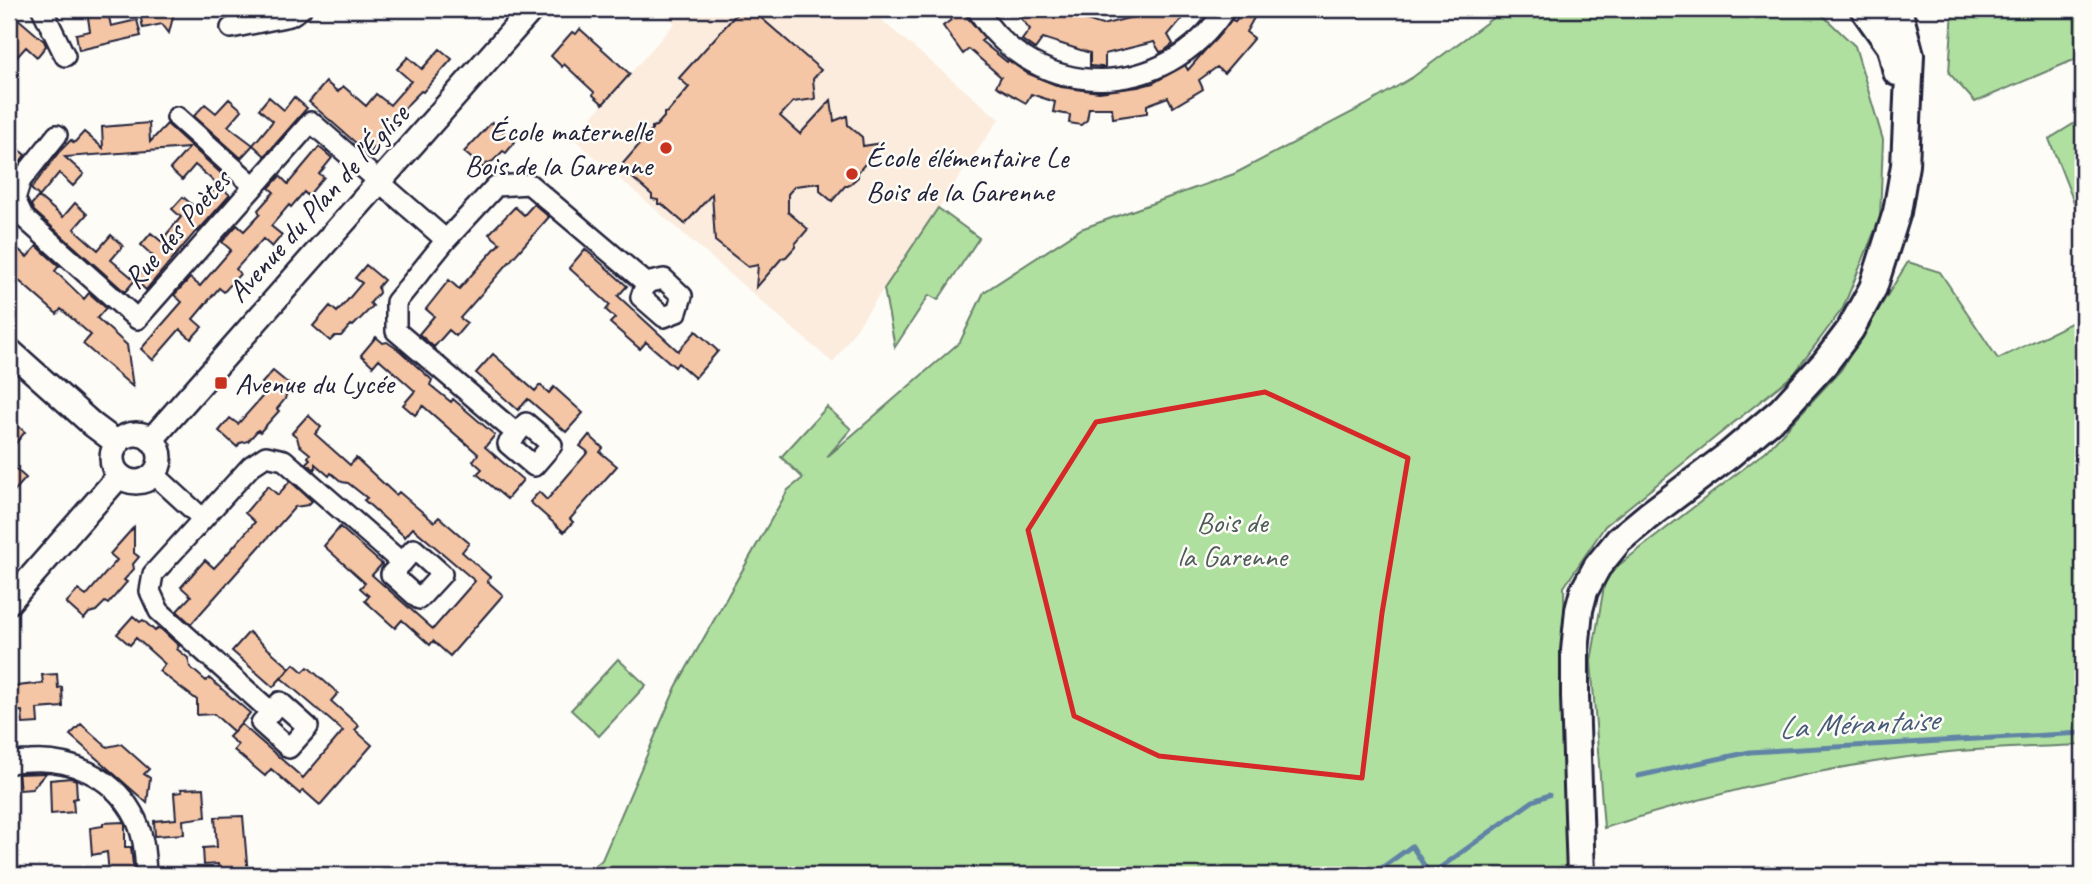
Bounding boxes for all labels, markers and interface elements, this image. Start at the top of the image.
street label: Avenue du Plan de l'Église [219,94,418,310]
place label: École maternelle Bois de la Garenne [465,112,654,184]
place label: École élémentaire Le Bois de la Garenne [866,138,1071,210]
marker: École maternelle Bois de la Garenne [658,140,674,156]
street label: Rue des Poètes [115,159,241,296]
marker: École élémentaire Le Bois de la Garenne [844,166,860,182]
place label: Avenue du Lycée [235,364,396,402]
marker: Avenue du Lycée [213,375,229,391]
park label: Bois de la Garenne [1177,503,1289,575]
water label: La Mérantaise [1777,699,1943,748]

